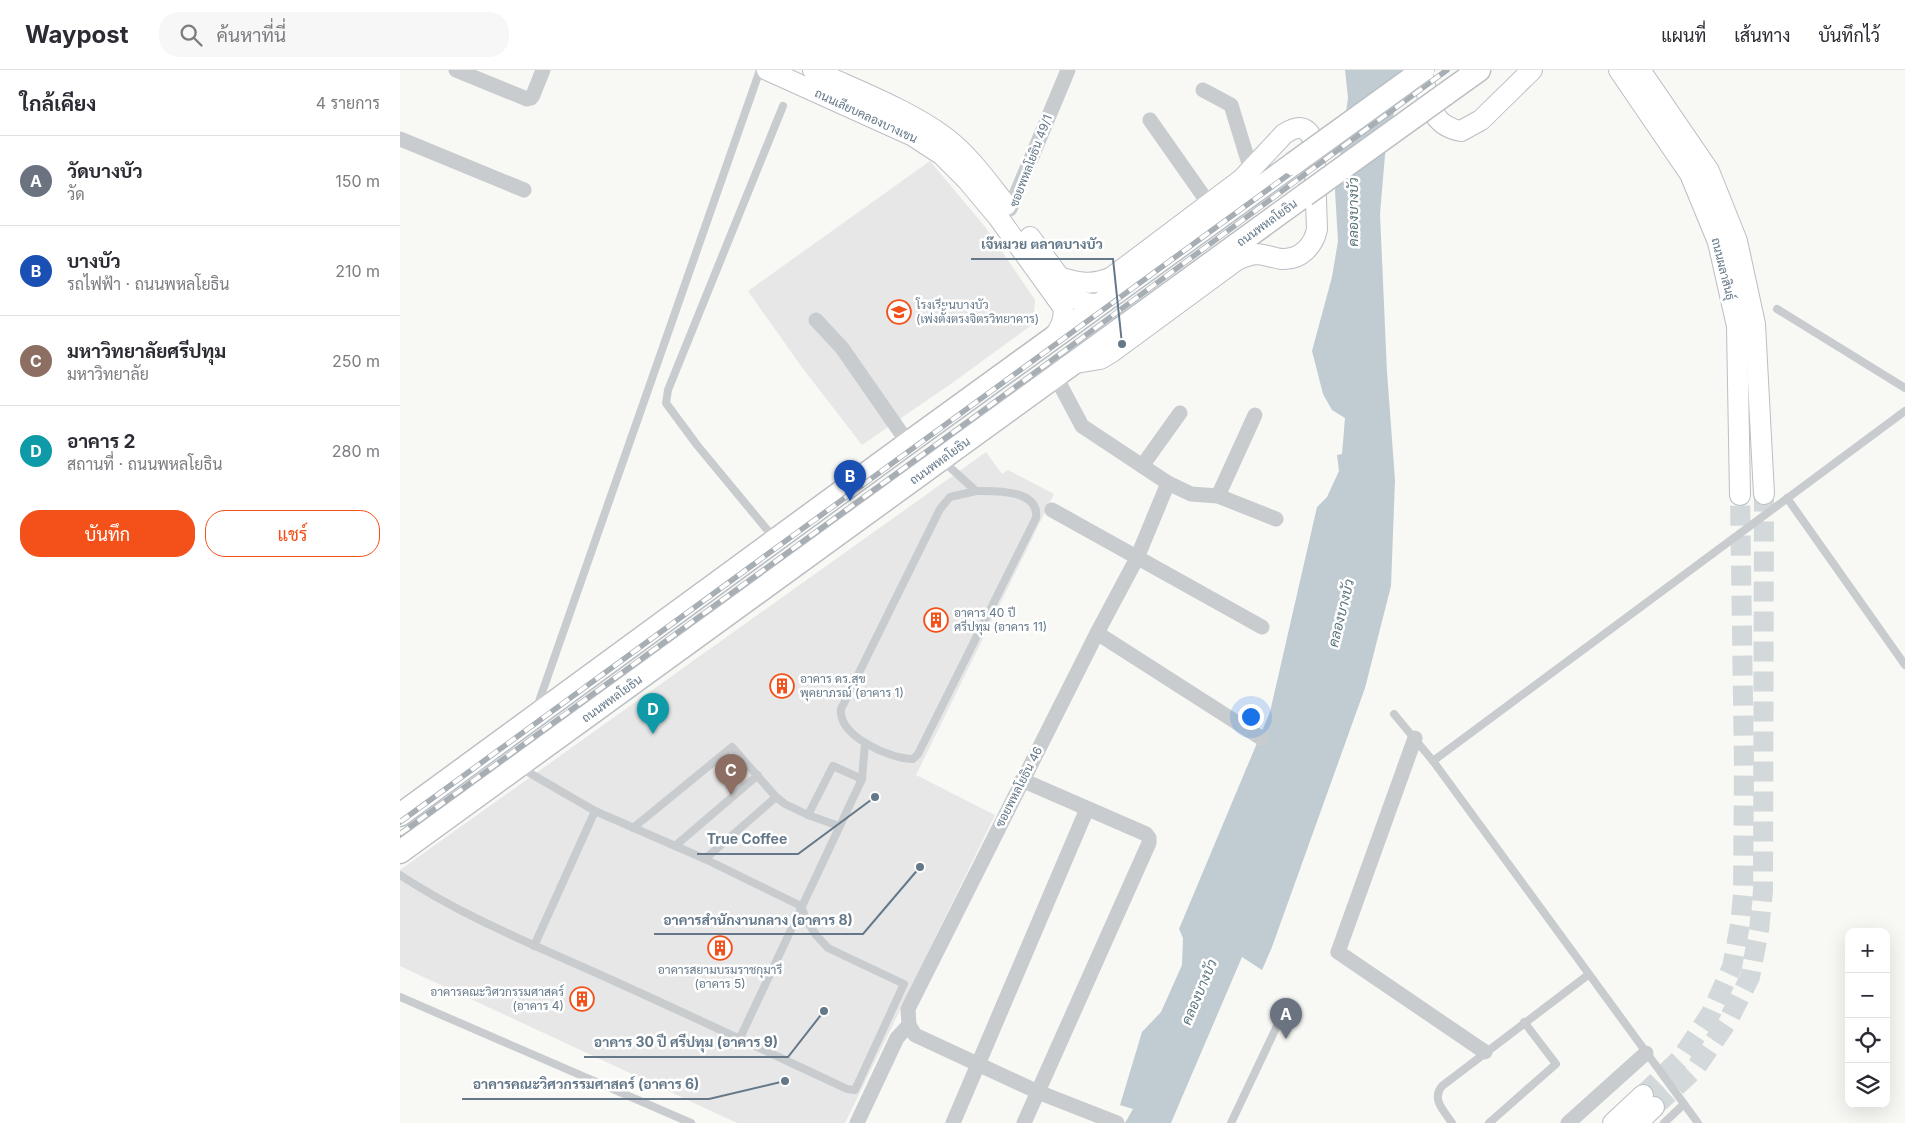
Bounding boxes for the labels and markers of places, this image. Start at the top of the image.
callout: เจ๊หมวย ตลาดบางบัว [971,230,1113,259]
place label: โรงเรียนบางบัว (เพ่งตั้งตรงจิตรวิทยาคาร) [915,297,1039,326]
school or university icon: โรงเรียนบางบัว (เพ่งตั้งตรงจิตรวิทยาคาร) [886,299,912,325]
pin: B [834,460,866,501]
place label: อาคาร 40 ปี ศรีปทุม (อาคาร 11) [954,605,1047,636]
building icon: อาคาร 40 ปี ศรีปทุม (อาคาร 11) [923,607,949,633]
place label: อาคาร ดร.สุข พุคยาภรณ์ (อาคาร 1) [800,671,904,702]
building icon: อาคาร ดร.สุข พุคยาภรณ์ (อาคาร 1) [769,673,795,699]
pin: D [637,693,669,734]
pin: C [715,754,747,795]
callout: True Coffee [697,825,798,854]
callout: อาคารสำนักงานกลาง (อาคาร 8) [654,905,863,934]
building icon: อาคารสยามบรมราชกุมารี (อาคาร 5) [707,935,733,961]
place label: อาคารสยามบรมราชกุมารี (อาคาร 5) [658,962,782,991]
place label: อาคารคณะวิศวกรรมศาสคร์ (อาคาร 4) [430,984,564,1013]
building icon: อาคารคณะวิศวกรรมศาสคร์ (อาคาร 4) [569,986,595,1012]
pin: A [1270,998,1302,1039]
callout: อาคาร 30 ปี ศรีปทุม (อาคาร 9) [584,1028,788,1057]
callout: อาคารคณะวิศวกรรมศาสคร์ (อาคาร 6) [462,1070,709,1099]

